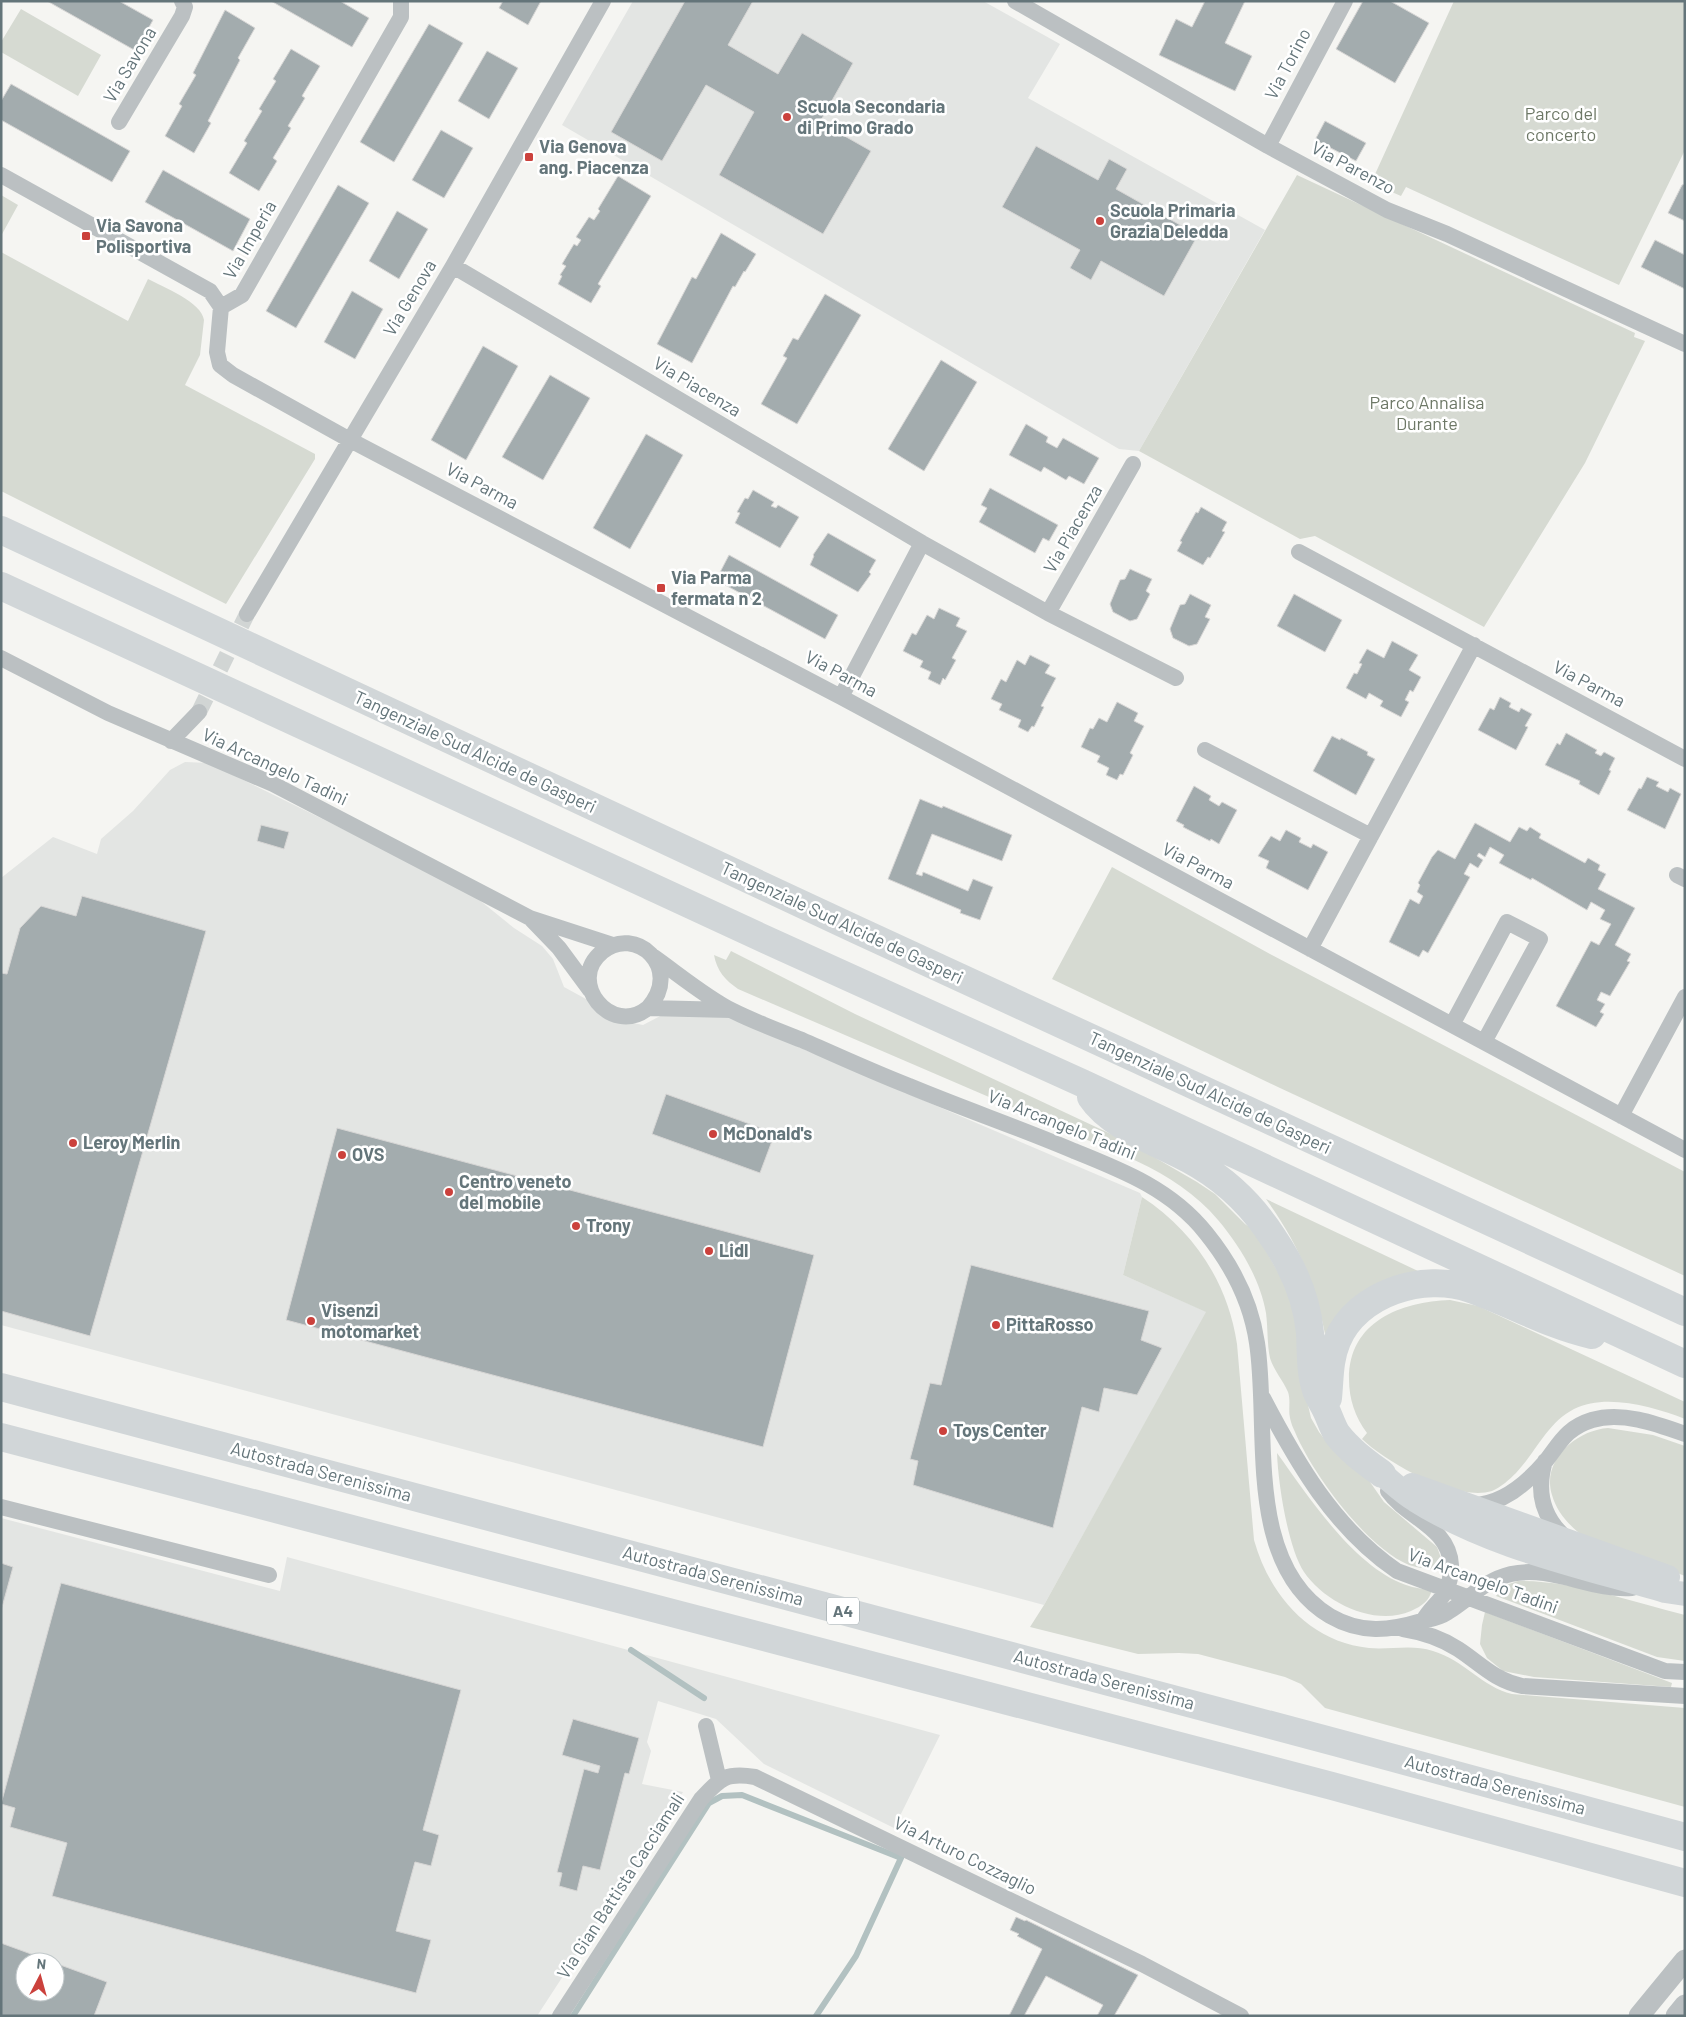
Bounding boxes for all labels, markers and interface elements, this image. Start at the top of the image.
street label: Via Savona [98,23,160,106]
street label: Via Torino [1259,24,1315,103]
place label: Scuola Secondaria di Primo Grado [797,95,945,138]
park label: Parco del concerto [1525,102,1597,145]
marker: Scuola Secondaria di Primo Grado [781,111,793,123]
place label: Via Genova ang. Piacenza [539,135,649,178]
street label: Via Parenzo [1308,136,1399,198]
marker: Via Genova ang. Piacenza [523,151,535,163]
street label: Via Imperia [218,196,280,283]
place label: Scuola Primaria Grazia Deledda [1110,199,1235,242]
place label: Via Savona Polisportiva [96,214,191,257]
marker: Scuola Primaria Grazia Deledda [1094,215,1106,227]
marker: Via Savona Polisportiva [80,230,92,242]
street label: Via Genova [378,255,441,340]
street label: Via Piacenza [650,351,745,421]
park label: Parco Annalisa Durante [1369,391,1485,434]
street label: Via Parma [443,457,522,513]
street label: Via Piacenza [1038,480,1106,577]
place label: Via Parma fermata n 2 [671,566,762,609]
marker: Via Parma fermata n 2 [655,582,667,594]
street label: Via Parma [802,645,881,701]
street label: Via Parma [1550,655,1629,711]
street label: Tangenziale Sud Alcide de Gasperi [351,685,600,817]
street label: Via Arcangelo Tadini [199,723,352,810]
street label: Via Parma [1159,837,1238,893]
street label: Tangenziale Sud Alcide de Gasperi [718,856,967,988]
street label: Tangenziale Sud Alcide de Gasperi [1086,1026,1335,1158]
street label: Via Arcangelo Tadini [985,1084,1140,1164]
place label: McDonald's [723,1122,812,1144]
marker: McDonald's [707,1128,719,1140]
place label: Leroy Merlin [83,1131,180,1153]
marker: Leroy Merlin [67,1137,79,1149]
place label: OVS [352,1143,385,1165]
marker: OVS [336,1149,348,1161]
place label: Centro veneto del mobile [459,1170,571,1213]
marker: Centro veneto del mobile [443,1186,455,1198]
place label: Trony [586,1214,631,1236]
marker: Trony [570,1220,582,1232]
place label: Lidl [719,1239,748,1261]
marker: Lidl [703,1245,715,1257]
place label: Visenzi motomarket [321,1299,419,1342]
place label: PittaRosso [1006,1313,1093,1335]
marker: Visenzi motomarket [305,1315,317,1327]
marker: PittaRosso [990,1319,1002,1331]
place label: Toys Center [953,1419,1047,1441]
marker: Toys Center [937,1425,949,1437]
street label: Autostrada Serenissima [228,1436,414,1506]
street label: Autostrada Serenissima [620,1540,806,1610]
street label: Via Arcangelo Tadini [1405,1543,1561,1617]
road number: A4 [827,1598,859,1624]
street label: Autostrada Serenissima [1011,1644,1197,1714]
street label: Autostrada Serenissima [1402,1749,1588,1819]
street label: Via Gian Battista Cacciamali [552,1788,689,1983]
street label: Via Arturo Cozzaglio [891,1811,1040,1899]
north arrow [15,1952,65,2002]
text: N [36,1955,47,1973]

